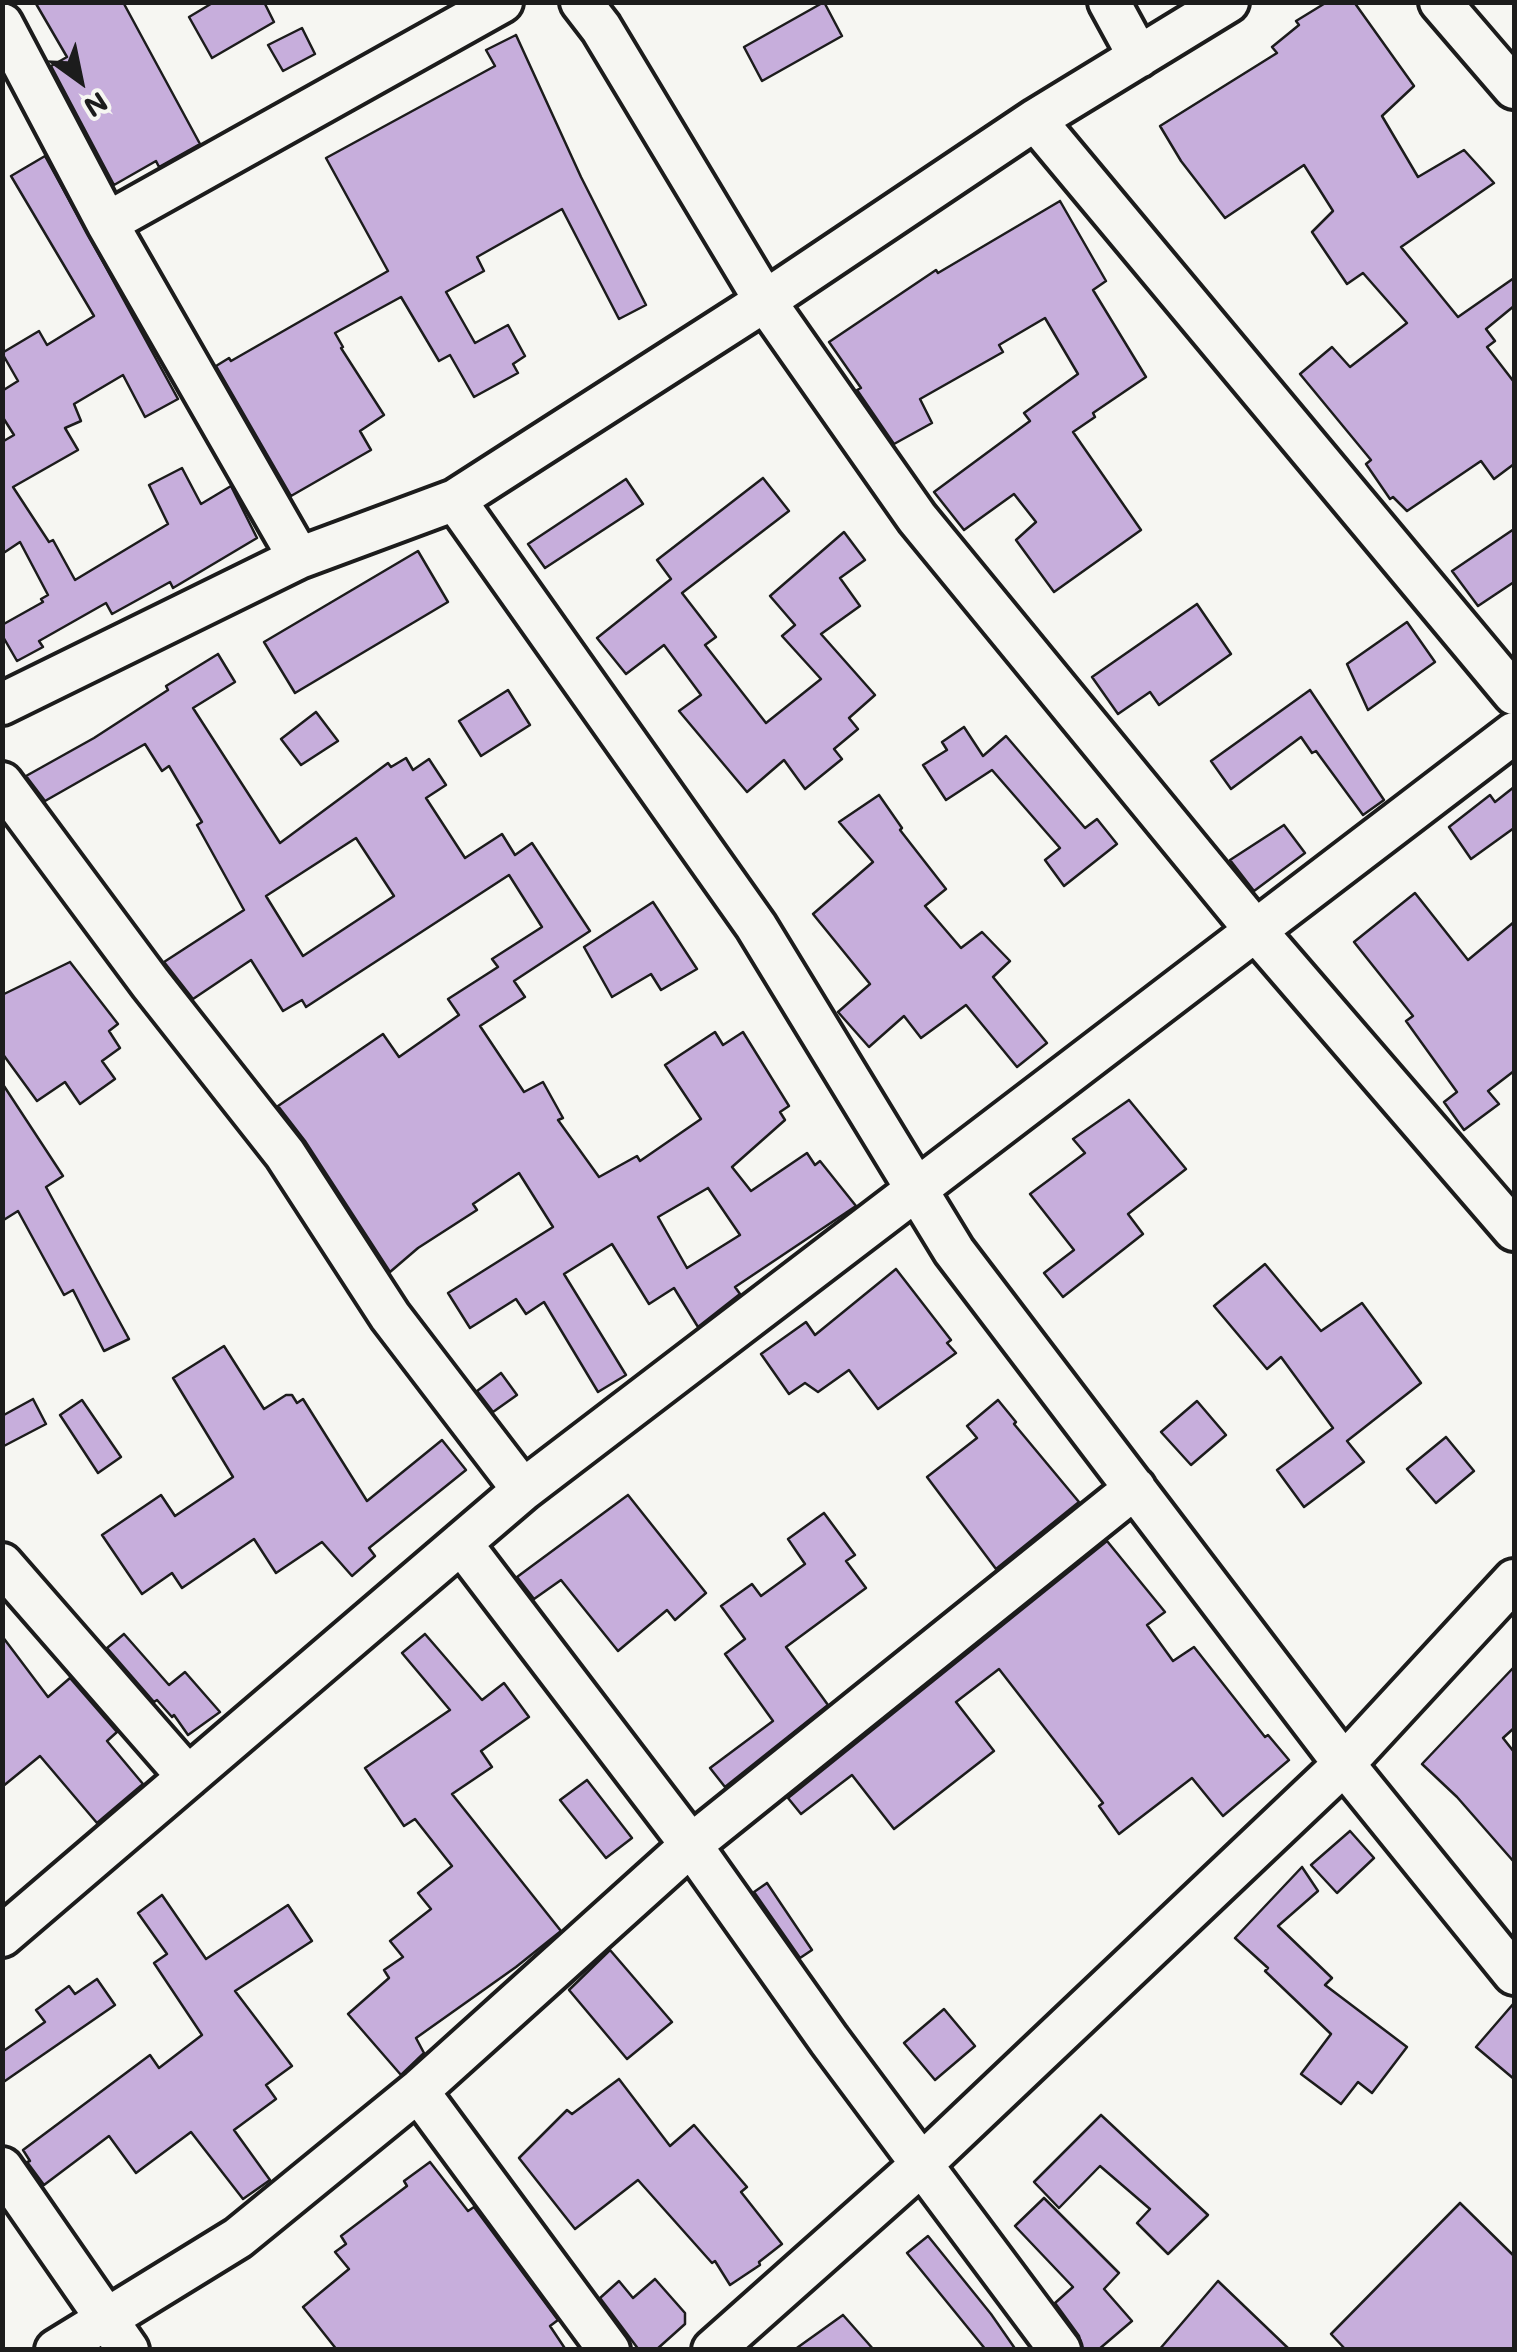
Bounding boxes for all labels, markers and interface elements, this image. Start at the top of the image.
north arrow [30,30,130,130]
text: N [78,84,115,126]

